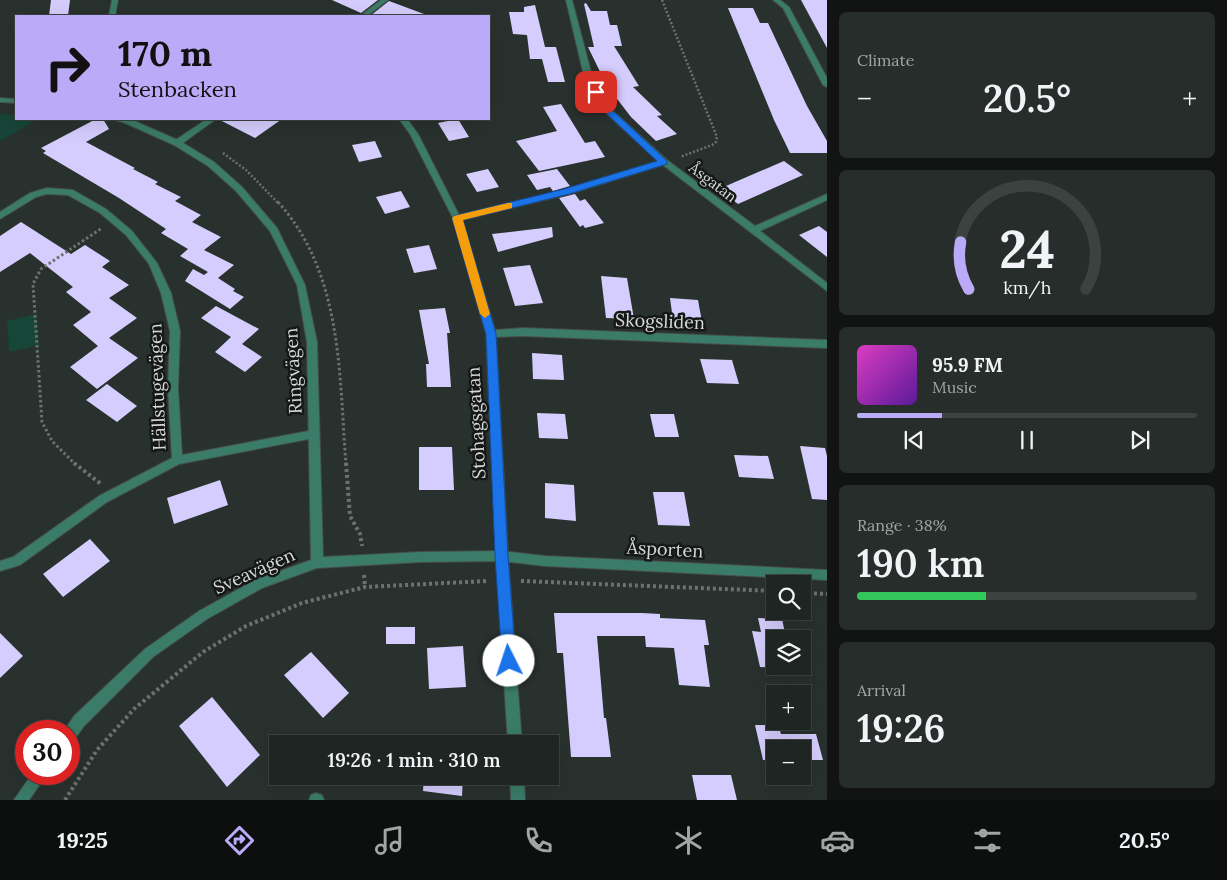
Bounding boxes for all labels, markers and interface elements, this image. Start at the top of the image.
text: 170 m [118,31,212,76]
icon: right [35,35,100,100]
text: Climate [857,50,914,70]
pin [575,71,617,113]
text: 20.5° [983,74,1071,122]
text: Stenbacken [118,75,237,103]
icon: arrive [582,78,610,106]
text: − [857,81,872,117]
text: + [1182,81,1197,117]
street label: Åsgatan [685,157,741,206]
text: 24 [999,216,1055,282]
text: km/h [1003,276,1051,299]
street label: Skogsliden [615,308,705,334]
street label: Hällstugevägen [143,323,171,451]
street label: Ringvägen [279,327,307,415]
text: 95.9 FM [932,353,1003,377]
street label: Stohagsgatan [462,366,490,480]
text: Music [932,377,977,397]
icon: previous [900,426,928,454]
icon: pause [1013,426,1041,454]
icon: next [1126,426,1154,454]
text: Range · 38% [857,515,947,535]
street label: Åsporten [625,535,704,562]
text: 190 km [857,539,984,587]
street label: Sveavägen [210,543,298,599]
map controls [766,575,811,785]
button: search [766,575,811,620]
button: layers [766,630,811,675]
position arrow [482,634,534,686]
text: Arrival [857,680,906,700]
button: + [766,685,811,730]
text: 19:26 [857,704,946,752]
speed limit sign: 30 [15,720,80,785]
button: − [766,740,811,785]
text: 19:26 · 1 min · 310 m [327,748,501,772]
icon: directions [222,823,257,858]
icon: music [372,823,407,858]
icon: phone [521,823,556,858]
icon: climate [671,823,706,858]
icon: car [820,823,855,858]
icon: filters [970,823,1005,858]
text: 19:25 [57,826,108,854]
text: 20.5° [1119,826,1170,854]

